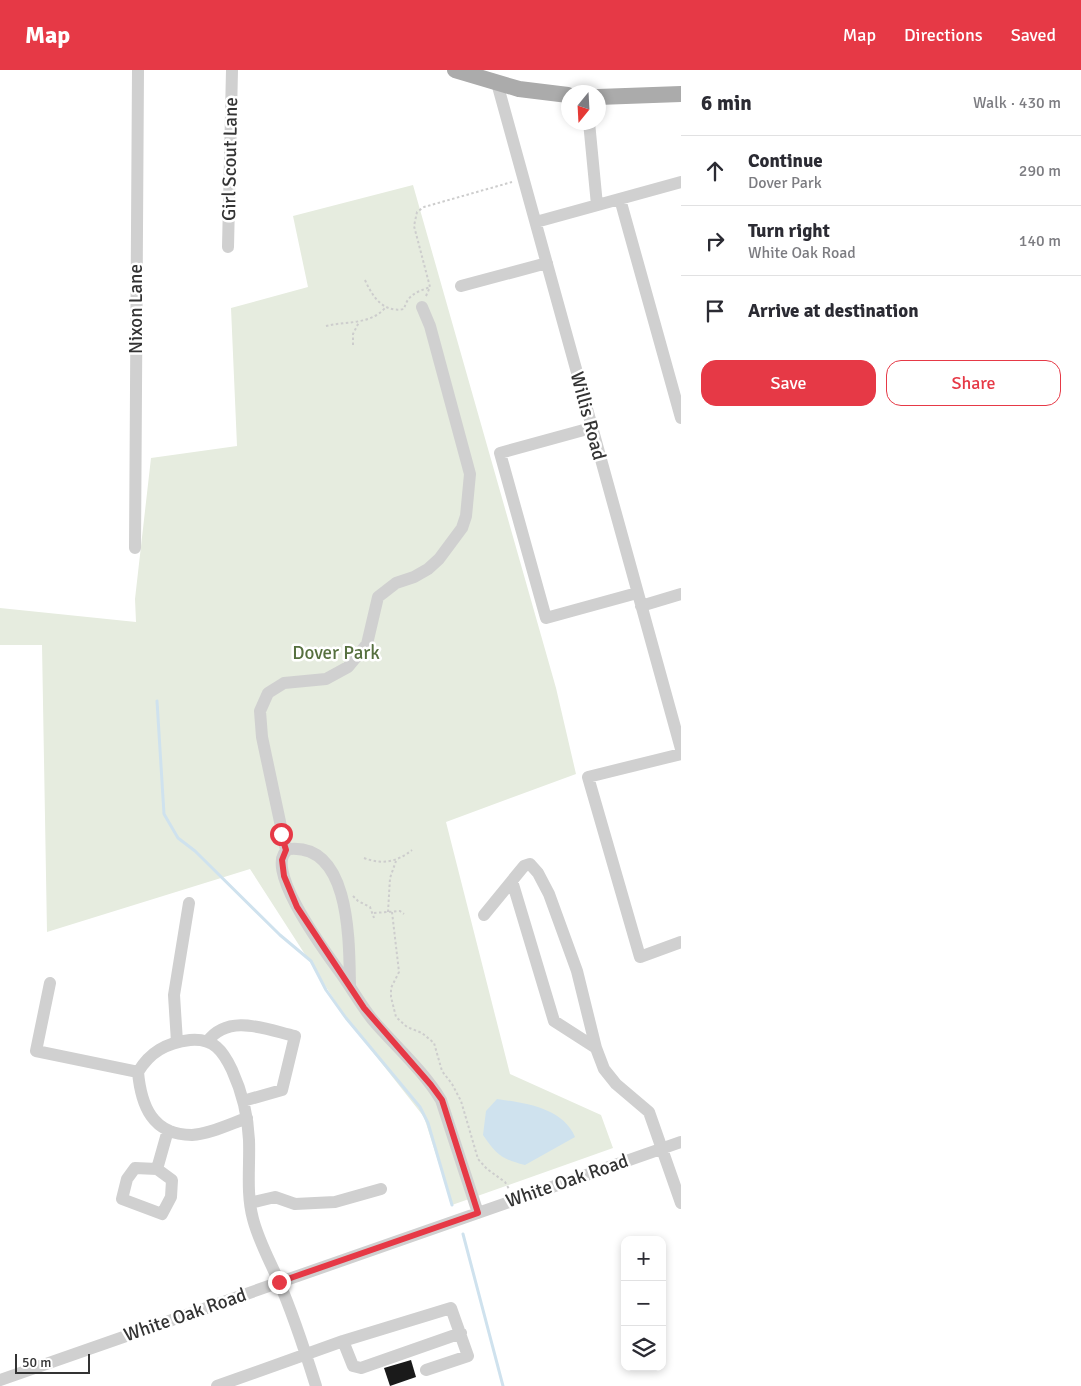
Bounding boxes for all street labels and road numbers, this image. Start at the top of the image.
street label: Girl Scout Lane [217,97,243,221]
street label: Nixon Lane [124,264,148,354]
street label: Willis Road [565,369,611,463]
street label: White Oak Road [503,1149,631,1213]
street label: White Oak Road [121,1283,249,1347]

